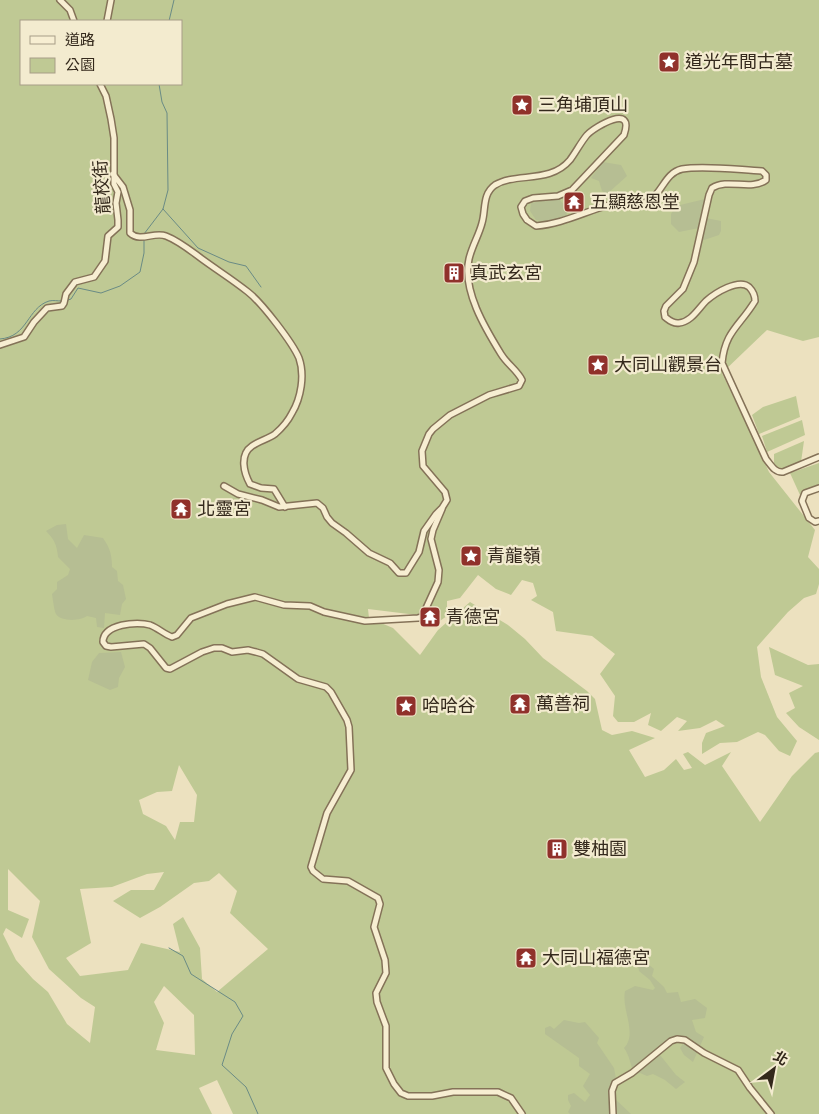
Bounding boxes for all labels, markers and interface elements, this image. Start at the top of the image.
legend [20,20,182,85]
text: 道路 [65,31,95,49]
place icon: 道光年間古墓 [657,50,681,74]
place label: 道光年間古墓 [685,51,793,73]
text: 公園 [65,56,95,74]
place icon: 三角埔頂山 [510,93,534,117]
place label: 三角埔頂山 [538,94,628,116]
street label: 龍校街 [89,159,115,215]
temple icon: 五顯慈恩堂 [562,190,586,214]
place label: 五顯慈恩堂 [590,191,680,213]
building icon: 真武玄宮 [442,261,466,285]
place label: 真武玄宮 [470,262,542,284]
place icon: 大同山觀景台 [586,353,610,377]
place label: 大同山觀景台 [614,354,722,376]
temple icon: 北靈宮 [169,497,193,521]
place label: 北靈宮 [197,498,251,520]
place icon: 青龍嶺 [459,544,483,568]
place label: 青龍嶺 [487,545,541,567]
temple icon: 青德宮 [418,605,442,629]
place label: 青德宮 [446,606,500,628]
temple icon: 萬善祠 [508,692,532,716]
place label: 萬善祠 [536,693,590,715]
place icon: 哈哈谷 [394,694,418,718]
place label: 哈哈谷 [422,695,476,717]
building icon: 雙柚園 [545,837,569,861]
place label: 雙柚園 [573,838,627,860]
temple icon: 大同山福德宮 [514,946,538,970]
place label: 大同山福德宮 [542,947,650,969]
north arrow [749,1044,799,1094]
text: 北 [770,1047,791,1069]

